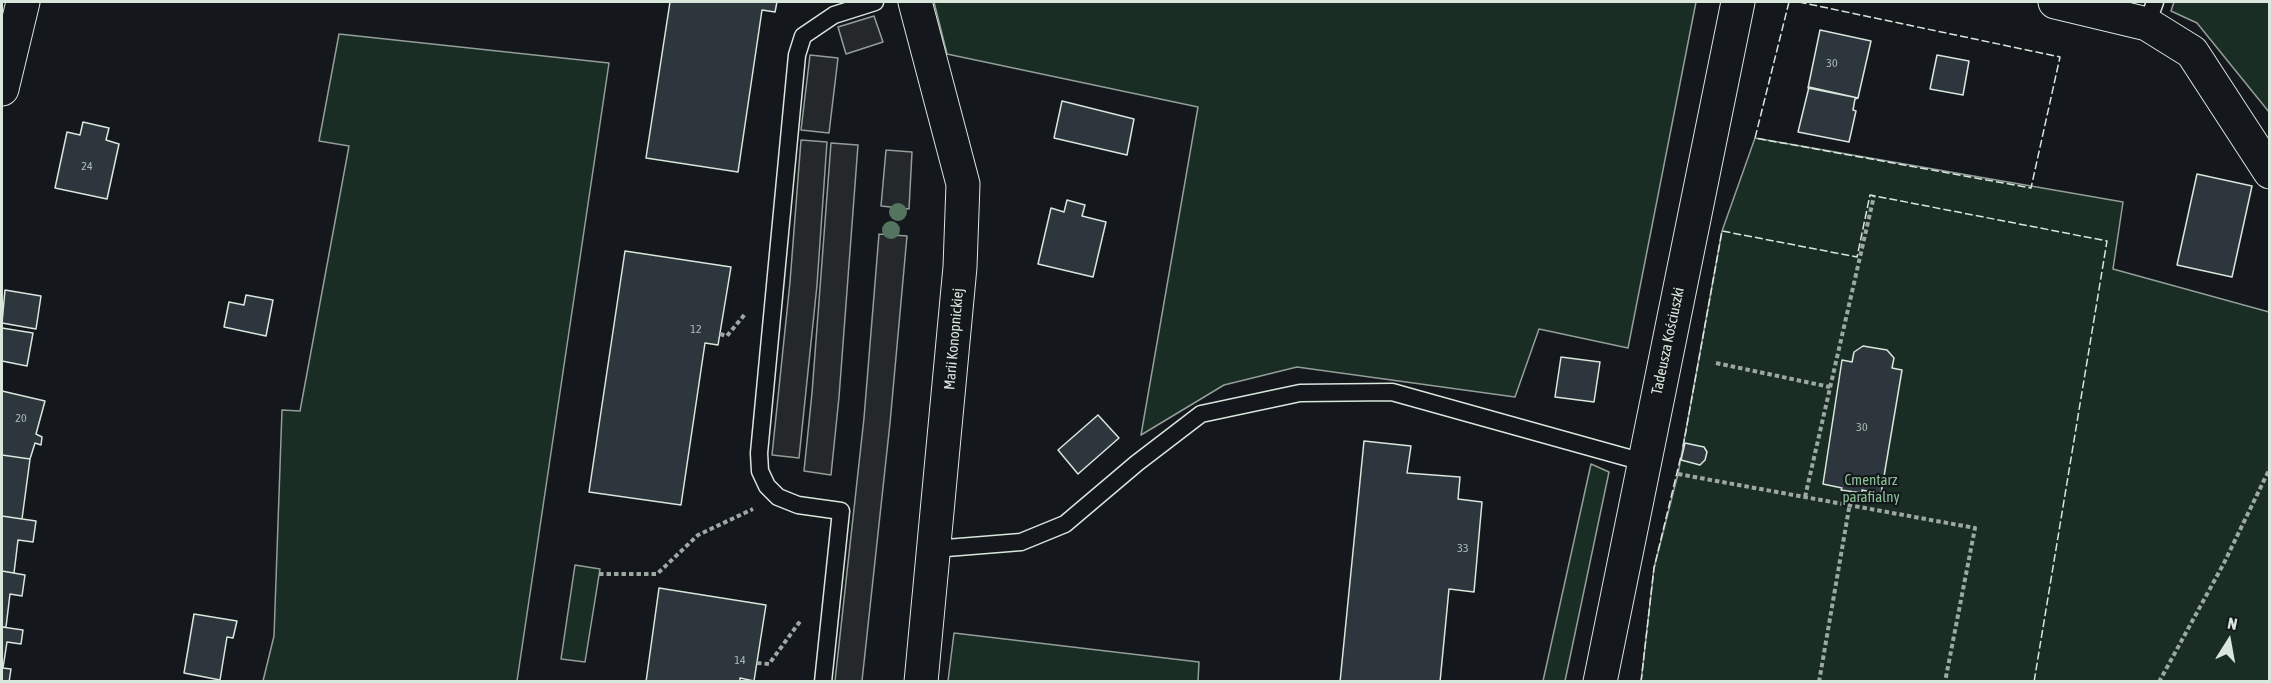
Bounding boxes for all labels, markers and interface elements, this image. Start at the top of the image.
house number: 30 [1826,56,1838,70]
house number: 24 [81,159,93,173]
street label: Tadeusza Kościuszki [1648,286,1688,396]
street label: Marii Konopnickiej [941,287,967,391]
house number: 12 [690,322,702,336]
house number: 20 [15,411,27,425]
house number: 30 [1856,420,1868,434]
park label: Cmentarz parafialny [1842,471,1900,506]
house number: 33 [1457,541,1469,555]
north arrow [2199,611,2259,671]
text: N [2226,614,2239,633]
house number: 14 [734,653,746,667]

